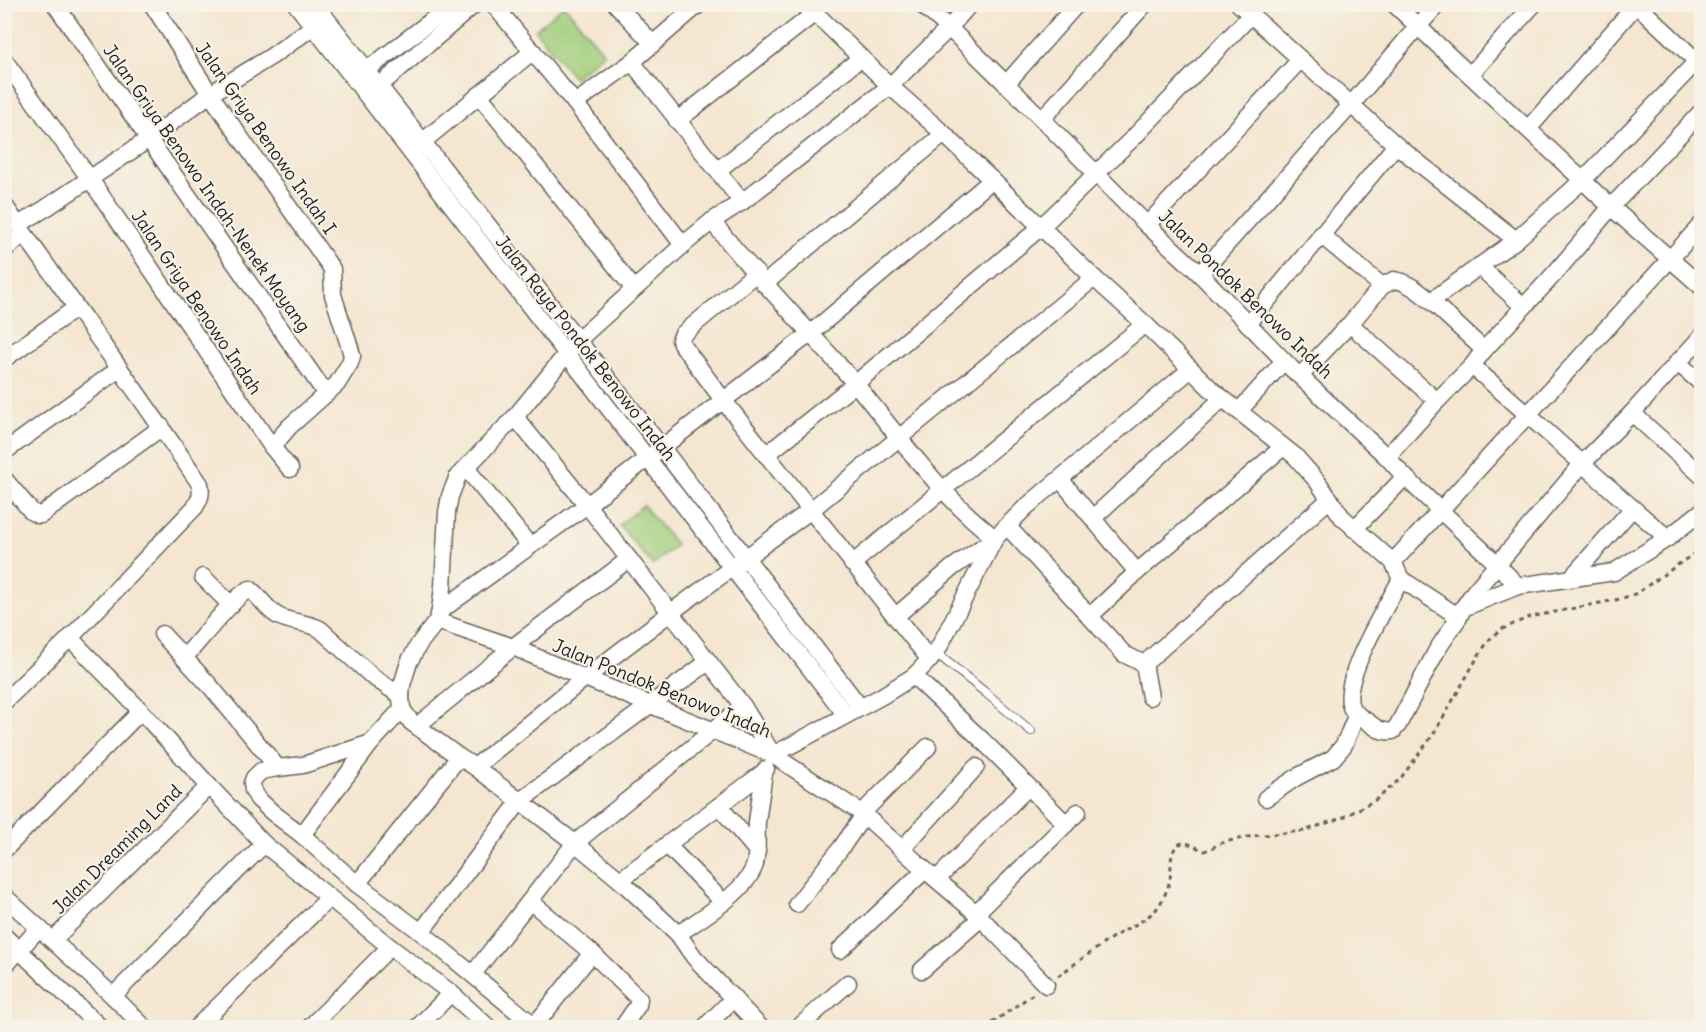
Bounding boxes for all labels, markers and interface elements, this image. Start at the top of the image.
street label: Jalan Griya Benowo Indah I [191,37,341,239]
street label: Jalan Griya Benowo Indah-Nenek Moyang [99,40,315,336]
street label: Jalan Pondok Benowo Indah [1154,205,1338,383]
street label: Jalan Griya Benowo Indah [127,206,267,398]
street label: Jalan Raya Pondok Benowo Indah [491,231,681,465]
street label: Jalan Pondok Benowo Indah [549,634,775,742]
street label: Jalan Dreaming Land [48,779,187,918]

